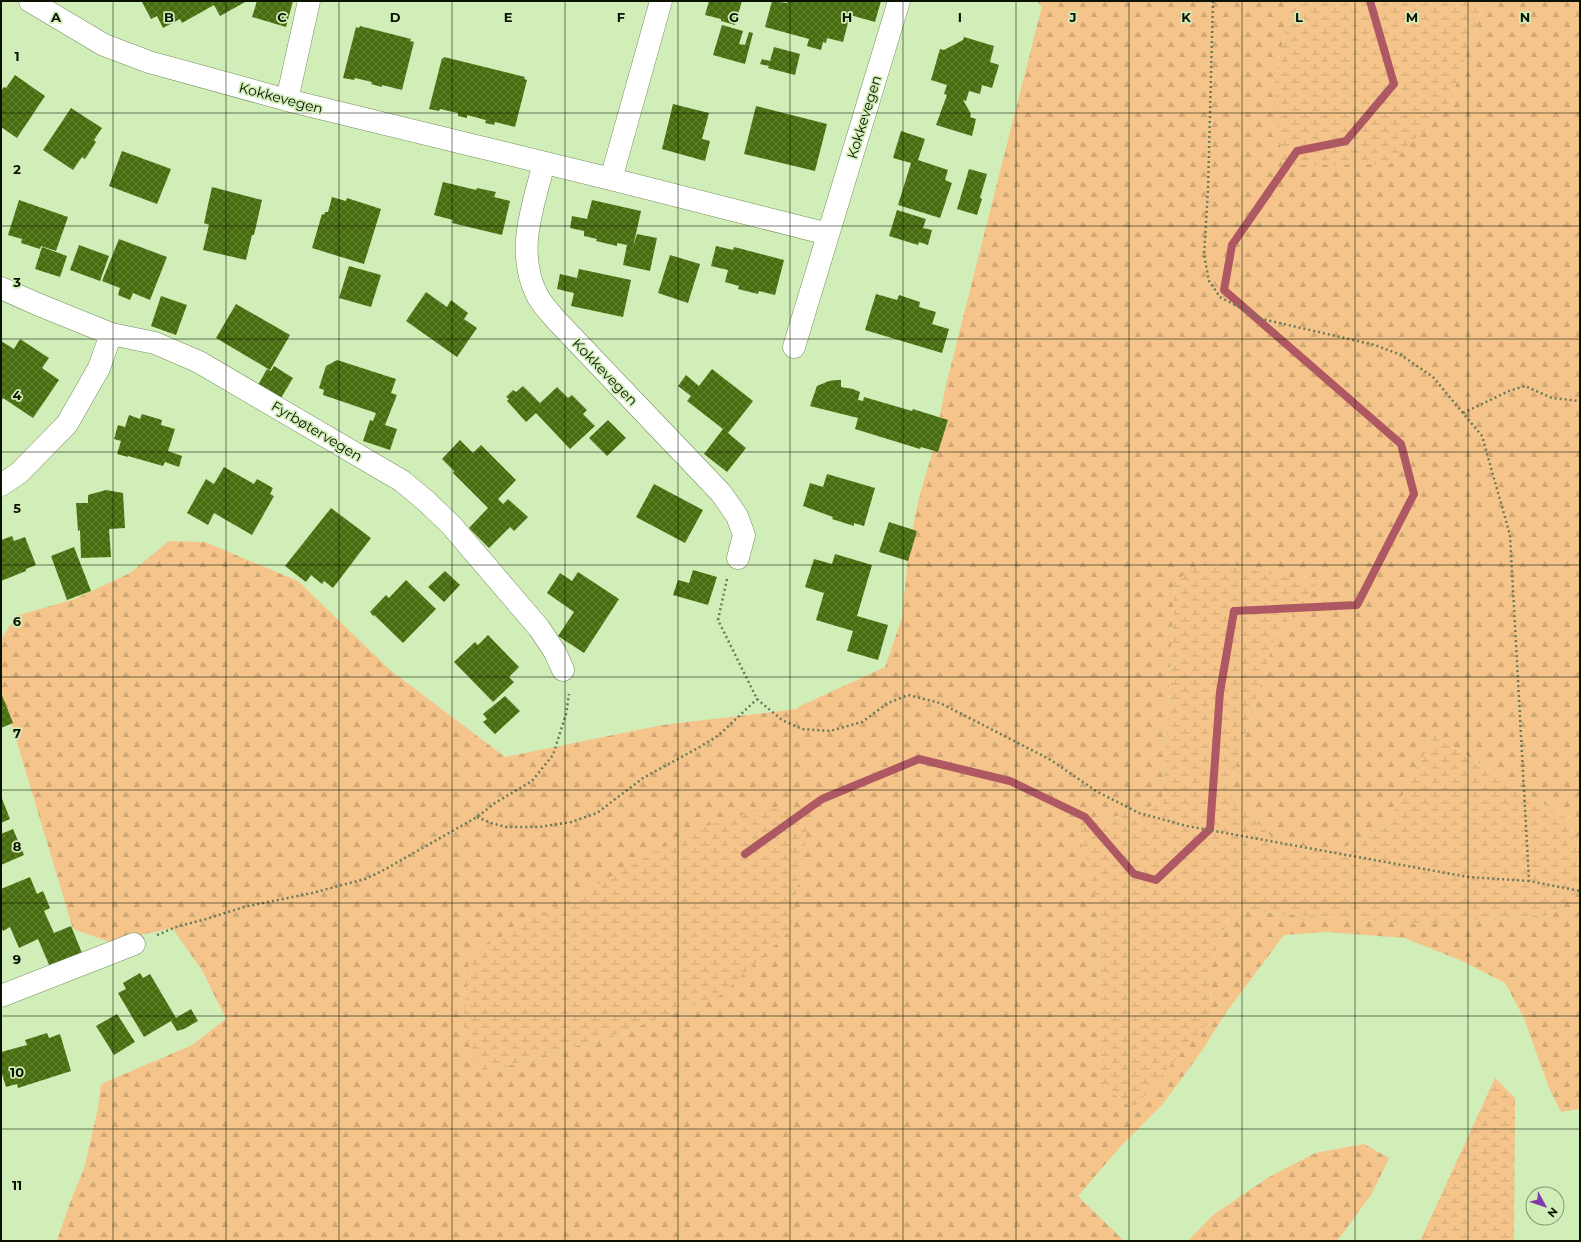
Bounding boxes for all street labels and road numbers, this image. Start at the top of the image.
street label: Kokkevegen [843,73,885,161]
street label: Kokkevegen [237,78,325,118]
street label: Kokkevegen [568,335,642,409]
street label: Fyrbøtervegen [268,397,366,465]

